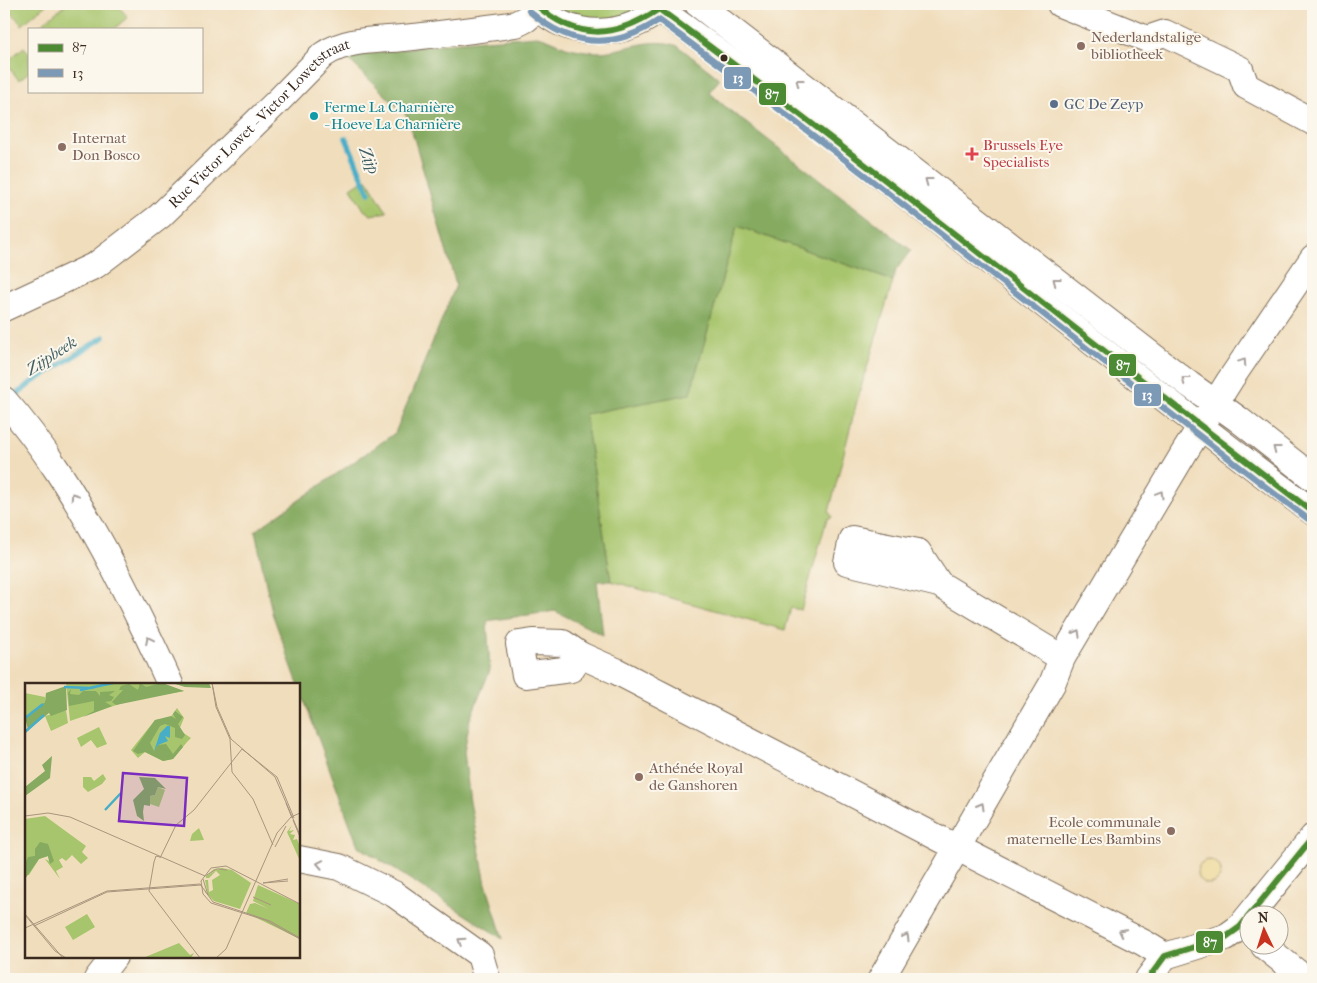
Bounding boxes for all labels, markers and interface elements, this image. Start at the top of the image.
legend [28,28,202,92]
place label: Nederlandstalige bibliotheek [1090,28,1202,63]
street label: Rue Victor Lowet - Victor Lowetstraat [165,35,353,212]
text: 87 [72,38,87,56]
marker: Nederlandstalige bibliotheek [1075,40,1087,52]
unlabelled marker [719,53,729,63]
text: 13 [72,64,84,82]
line badge: 13 [723,66,752,90]
text: 13 [733,70,744,87]
one-way arrow [795,79,805,88]
line badge: 87 [758,82,787,106]
text: 87 [765,86,779,103]
place label: GC De Zeyp [1064,95,1144,113]
place label: Ferme La Charnière - Hoeve La Charnière [324,98,461,133]
marker: GC De Zeyp [1048,98,1060,110]
marker: Ferme La Charnière - Hoeve La Charnière [308,110,320,122]
place label: Internat Don Bosco [72,129,140,164]
place label: Brussels Eye Specialists [983,136,1064,171]
marker: Internat Don Bosco [56,141,68,153]
water label: Zijp [355,143,384,177]
marker: Brussels Eye Specialists [965,147,979,161]
one-way arrow [924,178,934,187]
one-way arrow [1053,278,1062,286]
water label: Zijpbeek [21,332,80,379]
line badge: 87 [1108,353,1137,377]
text: 87 [1116,357,1130,374]
one-way arrow [1237,358,1246,368]
one-way arrow [1182,378,1191,386]
line badge: 13 [1133,383,1162,407]
text: 13 [1142,387,1153,404]
one-way arrow [1273,446,1282,454]
one-way arrow [1154,490,1164,499]
one-way arrow [71,493,80,502]
one-way arrow [1070,630,1080,639]
one-way arrow [145,636,156,645]
inset map [25,683,300,958]
place label: Athénée Royal de Ganshoren [648,759,743,794]
marker: Athénée Royal de Ganshoren [633,771,645,783]
one-way arrow [975,802,985,811]
place label: Ecole communale maternelle Les Bambins [1007,813,1162,848]
marker: Ecole communale maternelle Les Bambins [1165,825,1177,837]
one-way arrow [316,859,325,869]
north arrow [1240,906,1290,956]
text: N [1257,909,1269,926]
one-way arrow [1119,928,1128,938]
line badge: 87 [1195,930,1224,954]
one-way arrow [899,933,909,942]
text: 87 [1203,934,1217,951]
one-way arrow [458,938,467,947]

